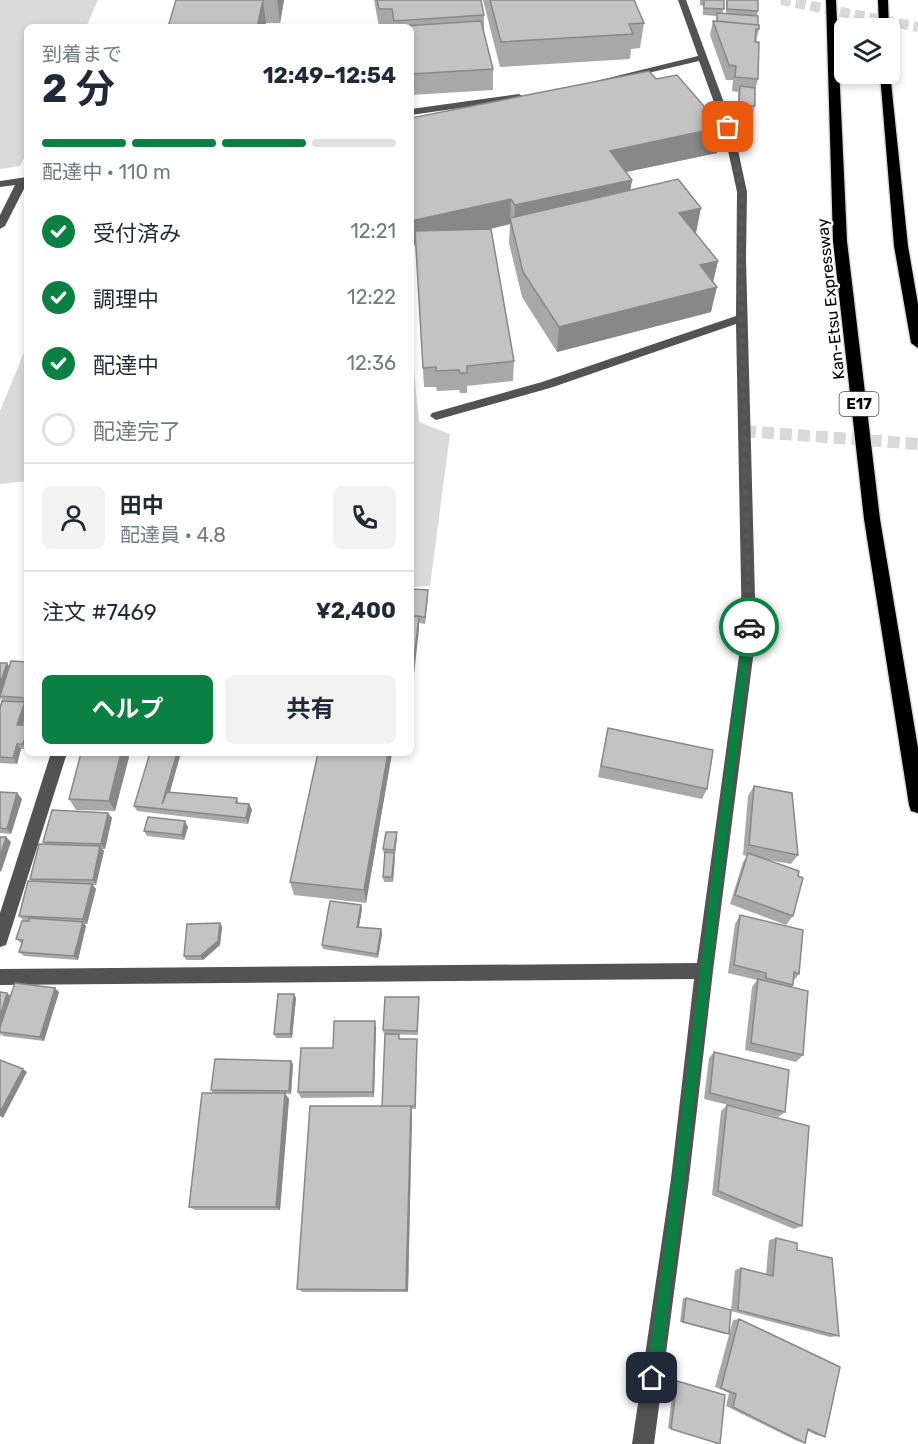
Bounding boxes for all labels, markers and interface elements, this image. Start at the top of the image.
map controls [834,18,900,84]
button: layers [834,18,900,84]
text: 到着まで [42,42,122,66]
text: 12:49–12:54 [263,62,396,89]
text: 2 分 [42,66,115,112]
pin [702,101,753,152]
icon: bag [711,110,744,143]
text: 配達中 · 110 m [42,160,171,184]
icon: check [42,215,75,248]
street label: Kan-Etsu Expressway [813,217,848,381]
text: 12:21 [350,219,396,243]
text: 受付済み [93,220,181,247]
icon: check [42,281,75,314]
text: 12:22 [347,285,396,309]
text: 調理中 [93,286,159,313]
icon: check [42,347,75,380]
text: 12:36 [347,351,396,375]
text: 配達中 [93,352,159,379]
road number: E17 [840,392,878,416]
text: 配達完了 [93,418,181,445]
button: person [42,486,105,549]
button: phone [333,486,396,549]
text: 田中 [120,492,164,519]
text: 配達員 · 4.8 [120,523,226,547]
text: ¥2,400 [316,597,396,624]
courier [719,597,779,657]
text: 注文 #7469 [42,599,157,626]
icon: car [733,611,766,644]
button: ヘルプ [42,675,213,744]
button: 共有 [225,675,396,744]
pin [626,1352,677,1403]
icon: home [635,1361,668,1394]

